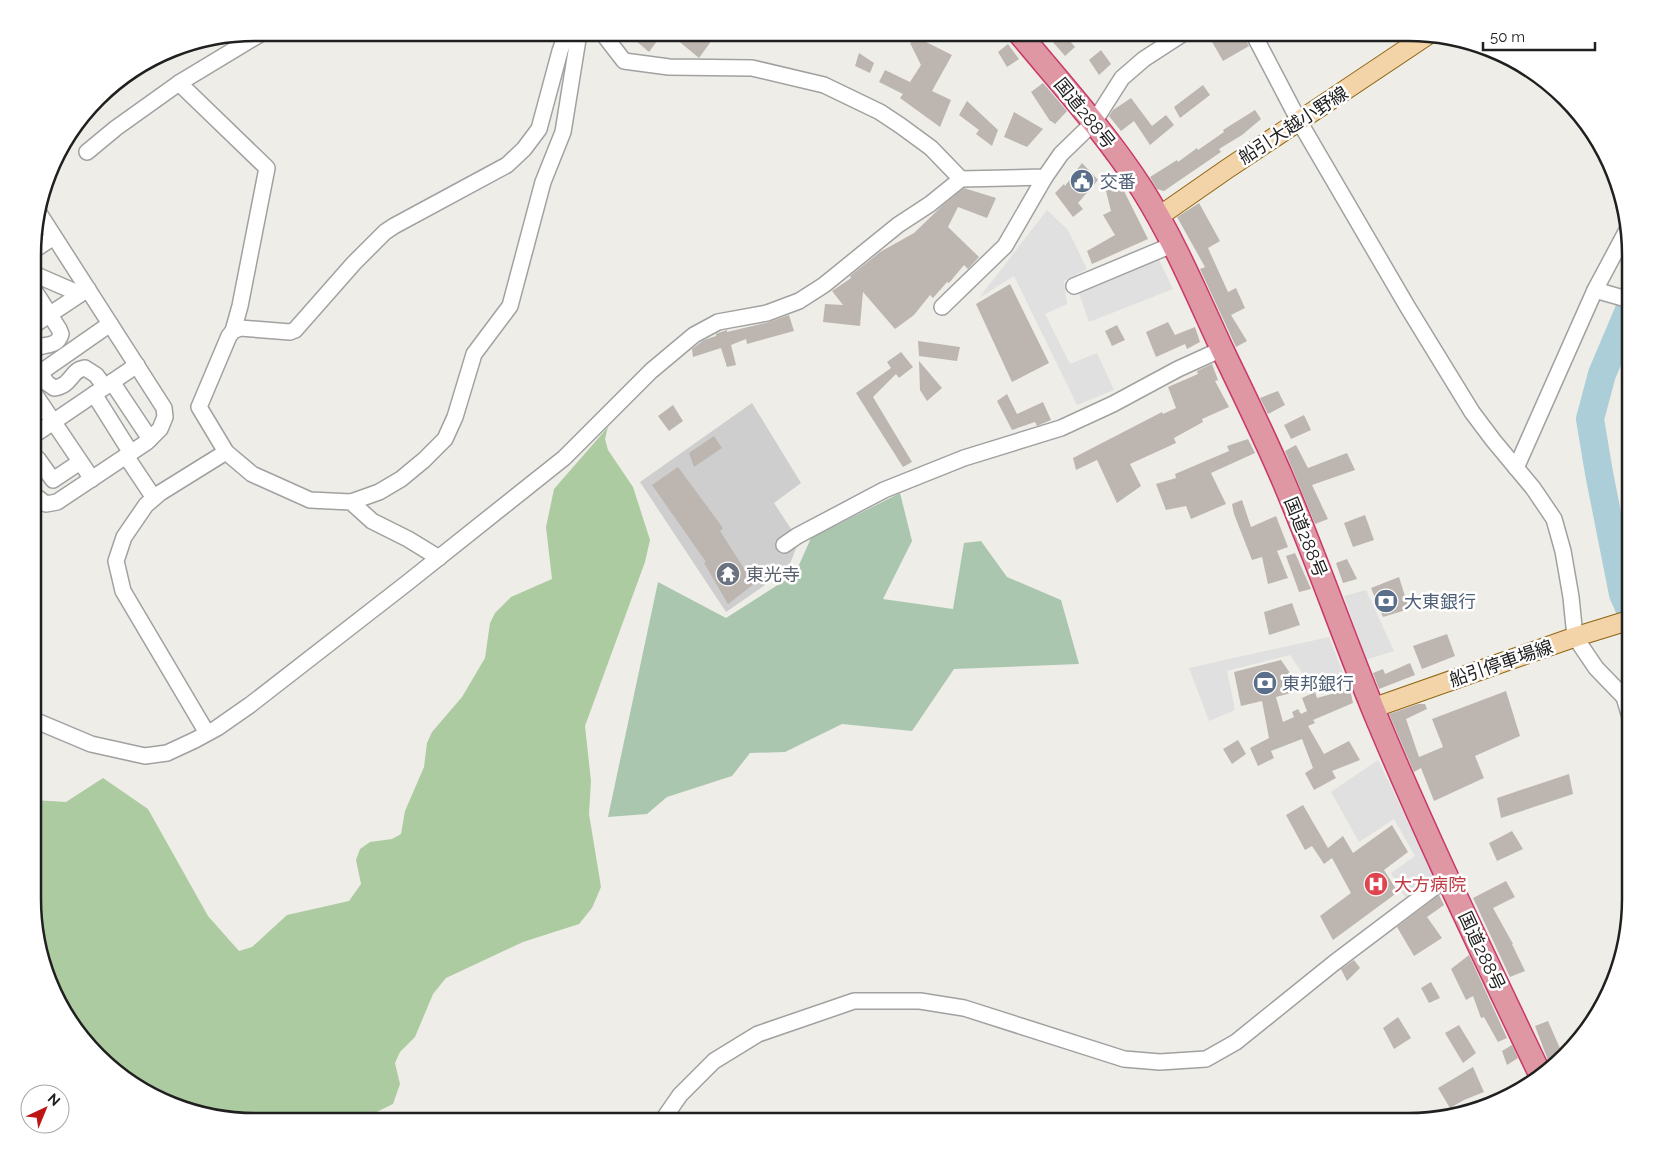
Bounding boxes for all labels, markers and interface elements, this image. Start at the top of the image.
scale bar [1483,20,1596,52]
text: 50 m [1490,28,1525,46]
street label: 国道288号 [1050,73,1120,153]
street label: 船引大越小野線 [1234,82,1352,168]
public building icon: 交番 [1069,168,1095,194]
place label: 交番 [1100,171,1136,192]
street label: 国道288号 [1280,494,1332,580]
temple icon: 東光寺 [715,561,741,587]
place label: 東光寺 [746,564,800,585]
bank icon: 大東銀行 [1373,588,1399,614]
place label: 大東銀行 [1404,591,1476,612]
street label: 船引停車場線 [1447,635,1555,691]
bank icon: 東邦銀行 [1252,670,1278,696]
place label: 東邦銀行 [1282,673,1354,694]
hospital icon: 大方病院 [1363,871,1389,897]
place label: 大方病院 [1394,874,1466,895]
street label: 国道288号 [1455,908,1509,994]
north arrow [20,1084,70,1134]
text: N [45,1090,63,1109]

